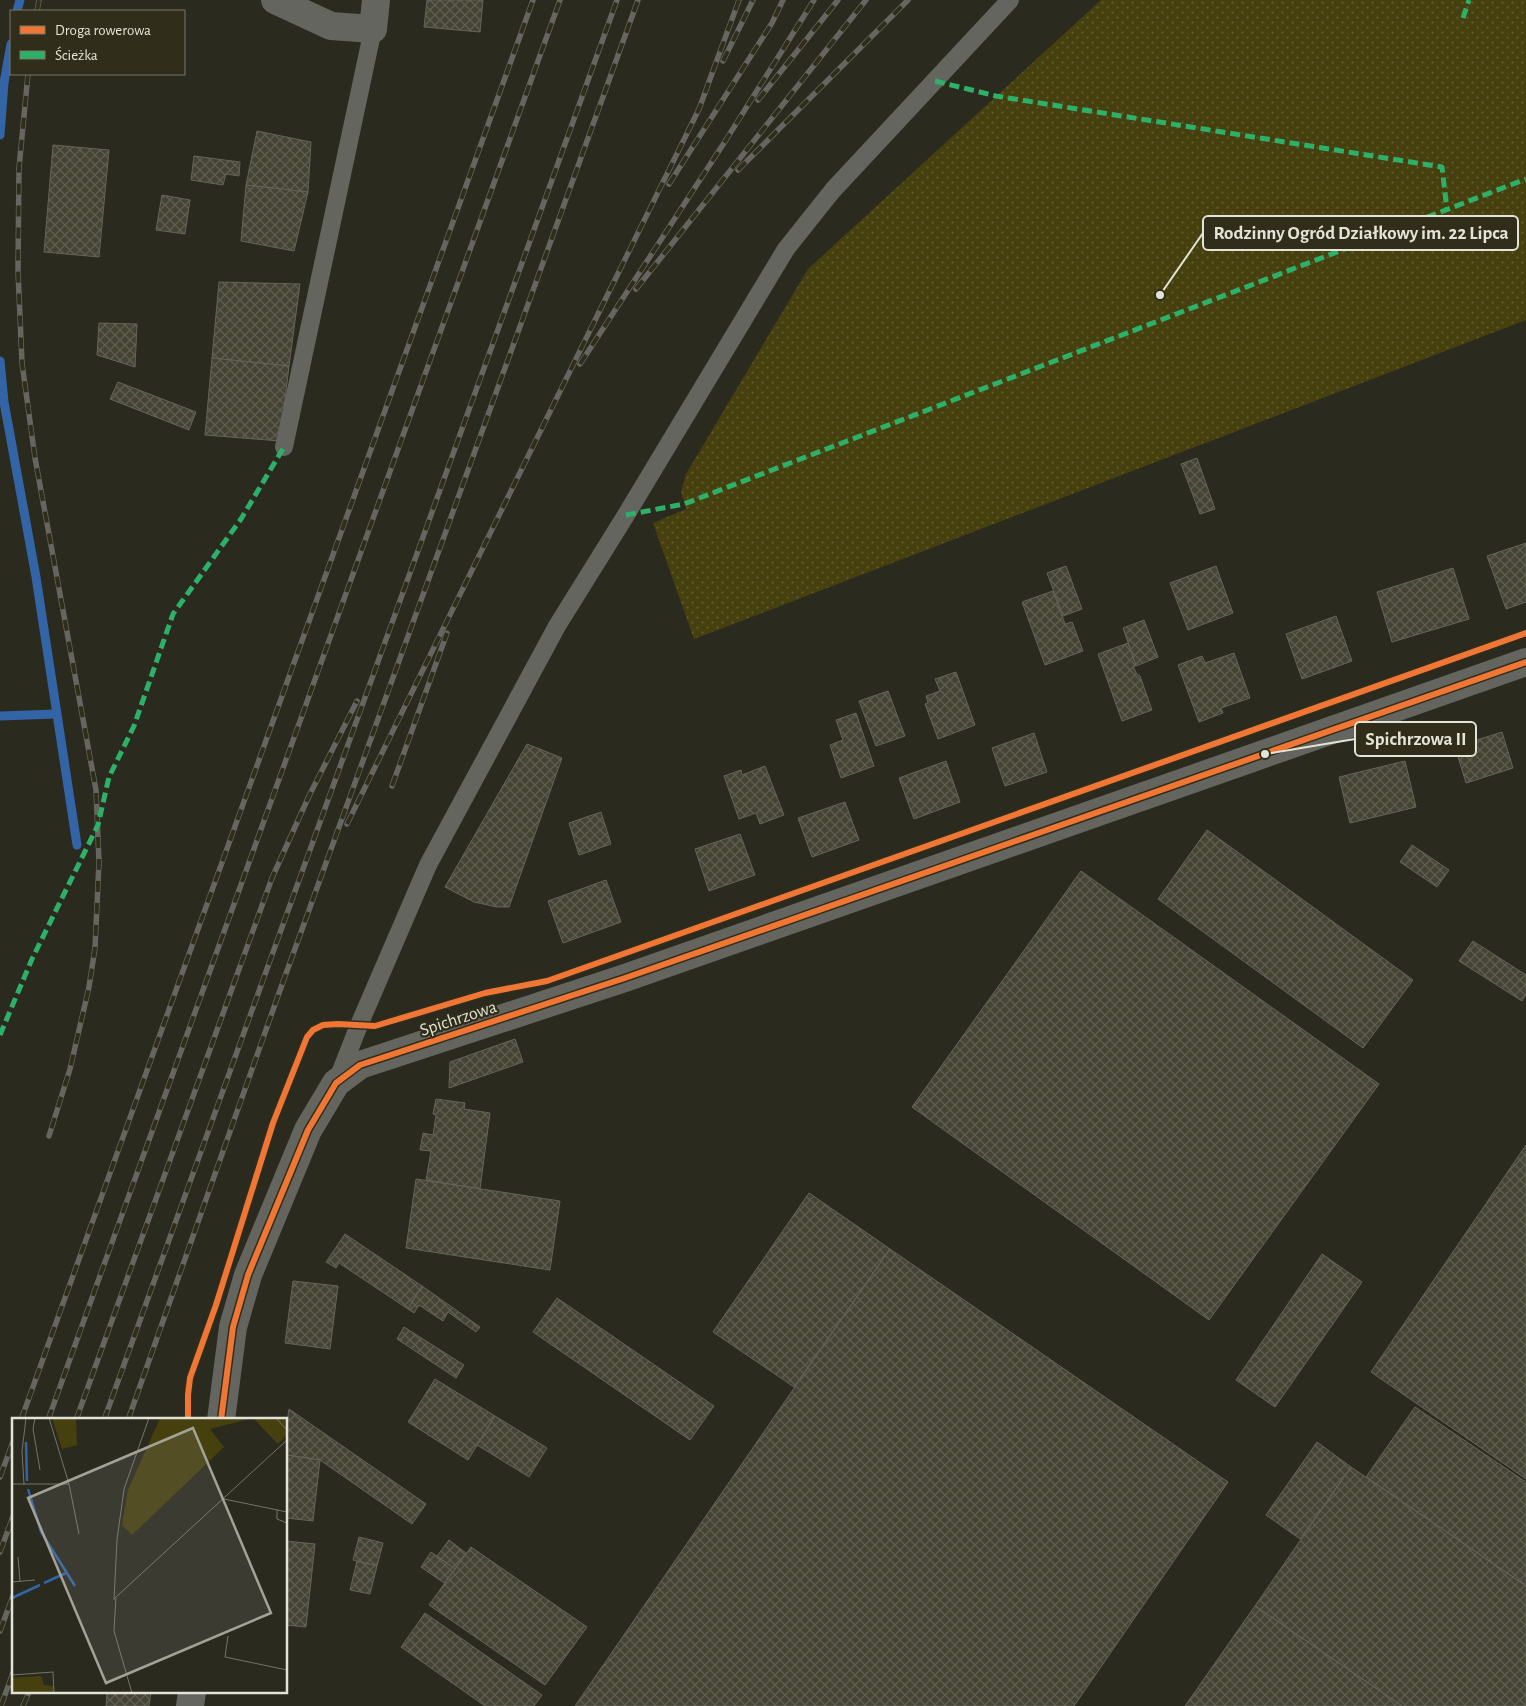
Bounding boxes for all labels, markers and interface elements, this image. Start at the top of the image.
legend [10,10,185,75]
text: Droga rowerowa [55,23,151,38]
text: Ścieżka [55,46,98,63]
callout: Rodzinny Ogród Działkowy im. 22 Lipca [1203,216,1518,250]
text: Rodzinny Ogród Działkowy im. 22 Lipca [1213,224,1509,243]
callout: Spichrzowa II [1355,722,1476,756]
text: Spichrzowa II [1365,730,1467,749]
street label: Spichrzowa [418,998,499,1040]
inset map [12,1418,288,1694]

